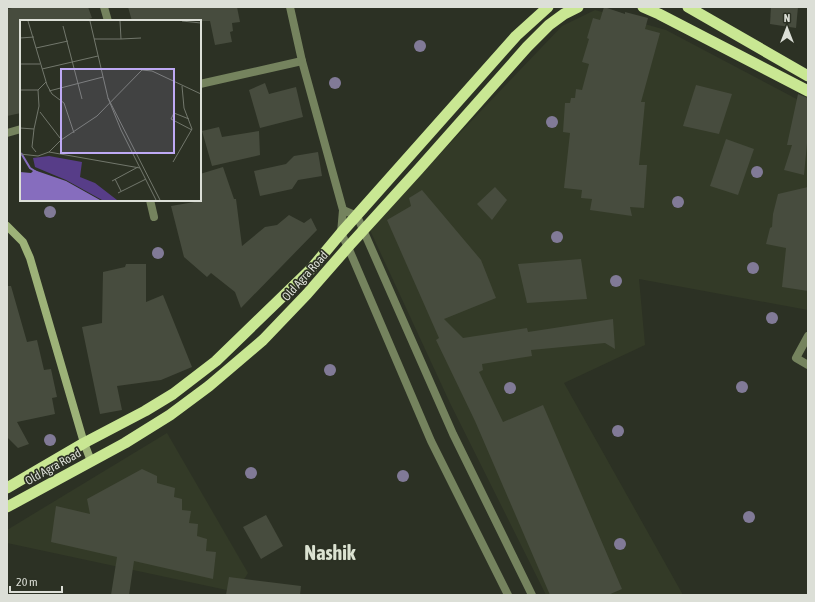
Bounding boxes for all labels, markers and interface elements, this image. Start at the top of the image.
north arrow [767,8,807,48]
text: N [784,12,790,24]
inset map [20,20,201,201]
street label: Old Agra Road [279,248,331,304]
street label: Old Agra Road [23,446,83,488]
district label: Nashik [304,541,356,564]
scale bar [10,568,62,594]
text: 20 m [16,575,38,589]

